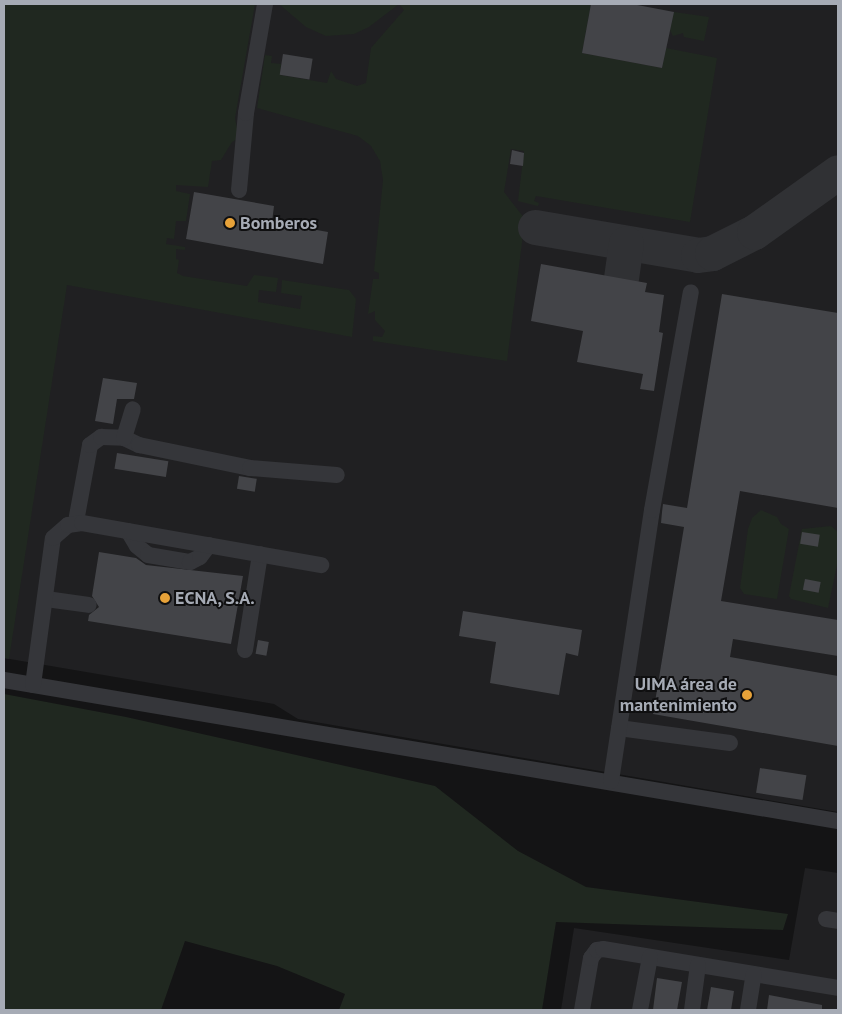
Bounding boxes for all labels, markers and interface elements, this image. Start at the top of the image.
place label: Bomberos [240,212,317,234]
marker: Bomberos [224,217,236,229]
place label: ECNA, S.A. [175,587,256,609]
marker: ECNA, S.A. [159,592,171,604]
place label: UIMA área de mantenimiento [620,674,737,716]
marker: UIMA área de mantenimiento [741,689,753,701]

